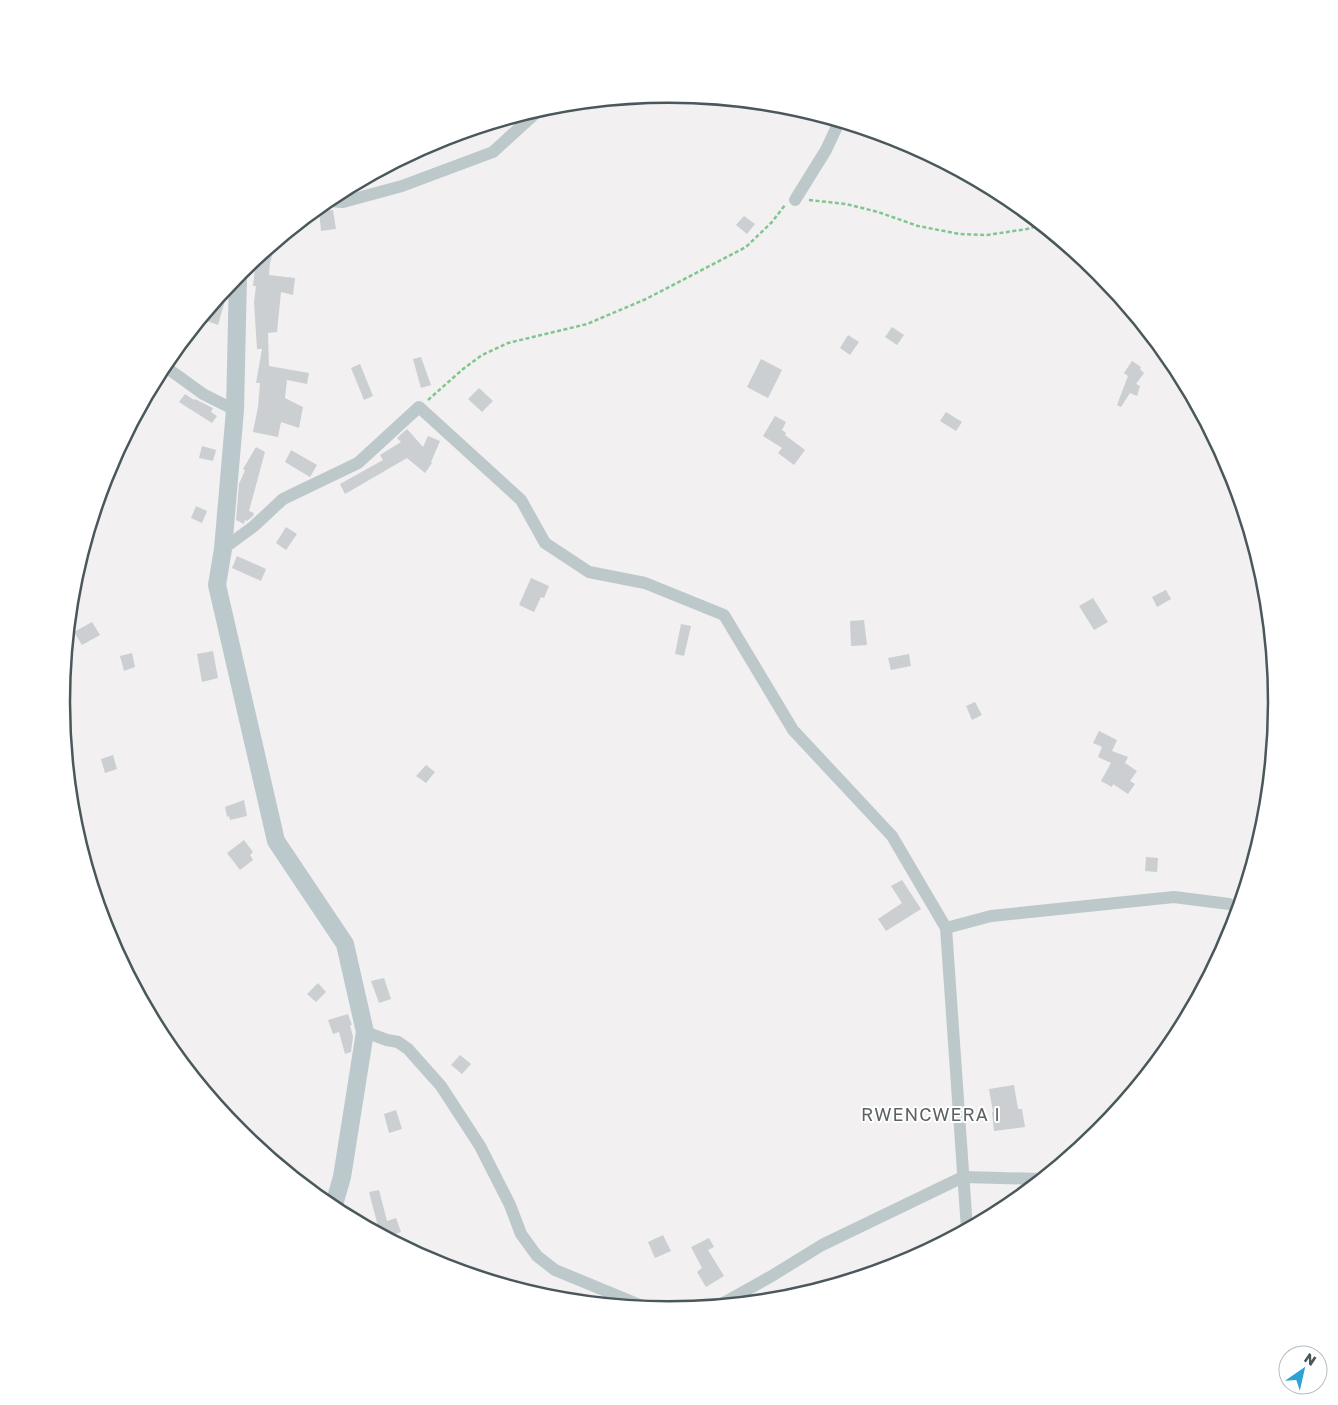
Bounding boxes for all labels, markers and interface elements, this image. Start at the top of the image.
district label: RWENCWERA I [861,1103,1001,1125]
north arrow [1278,1345,1328,1395]
text: N [1301,1349,1320,1369]

